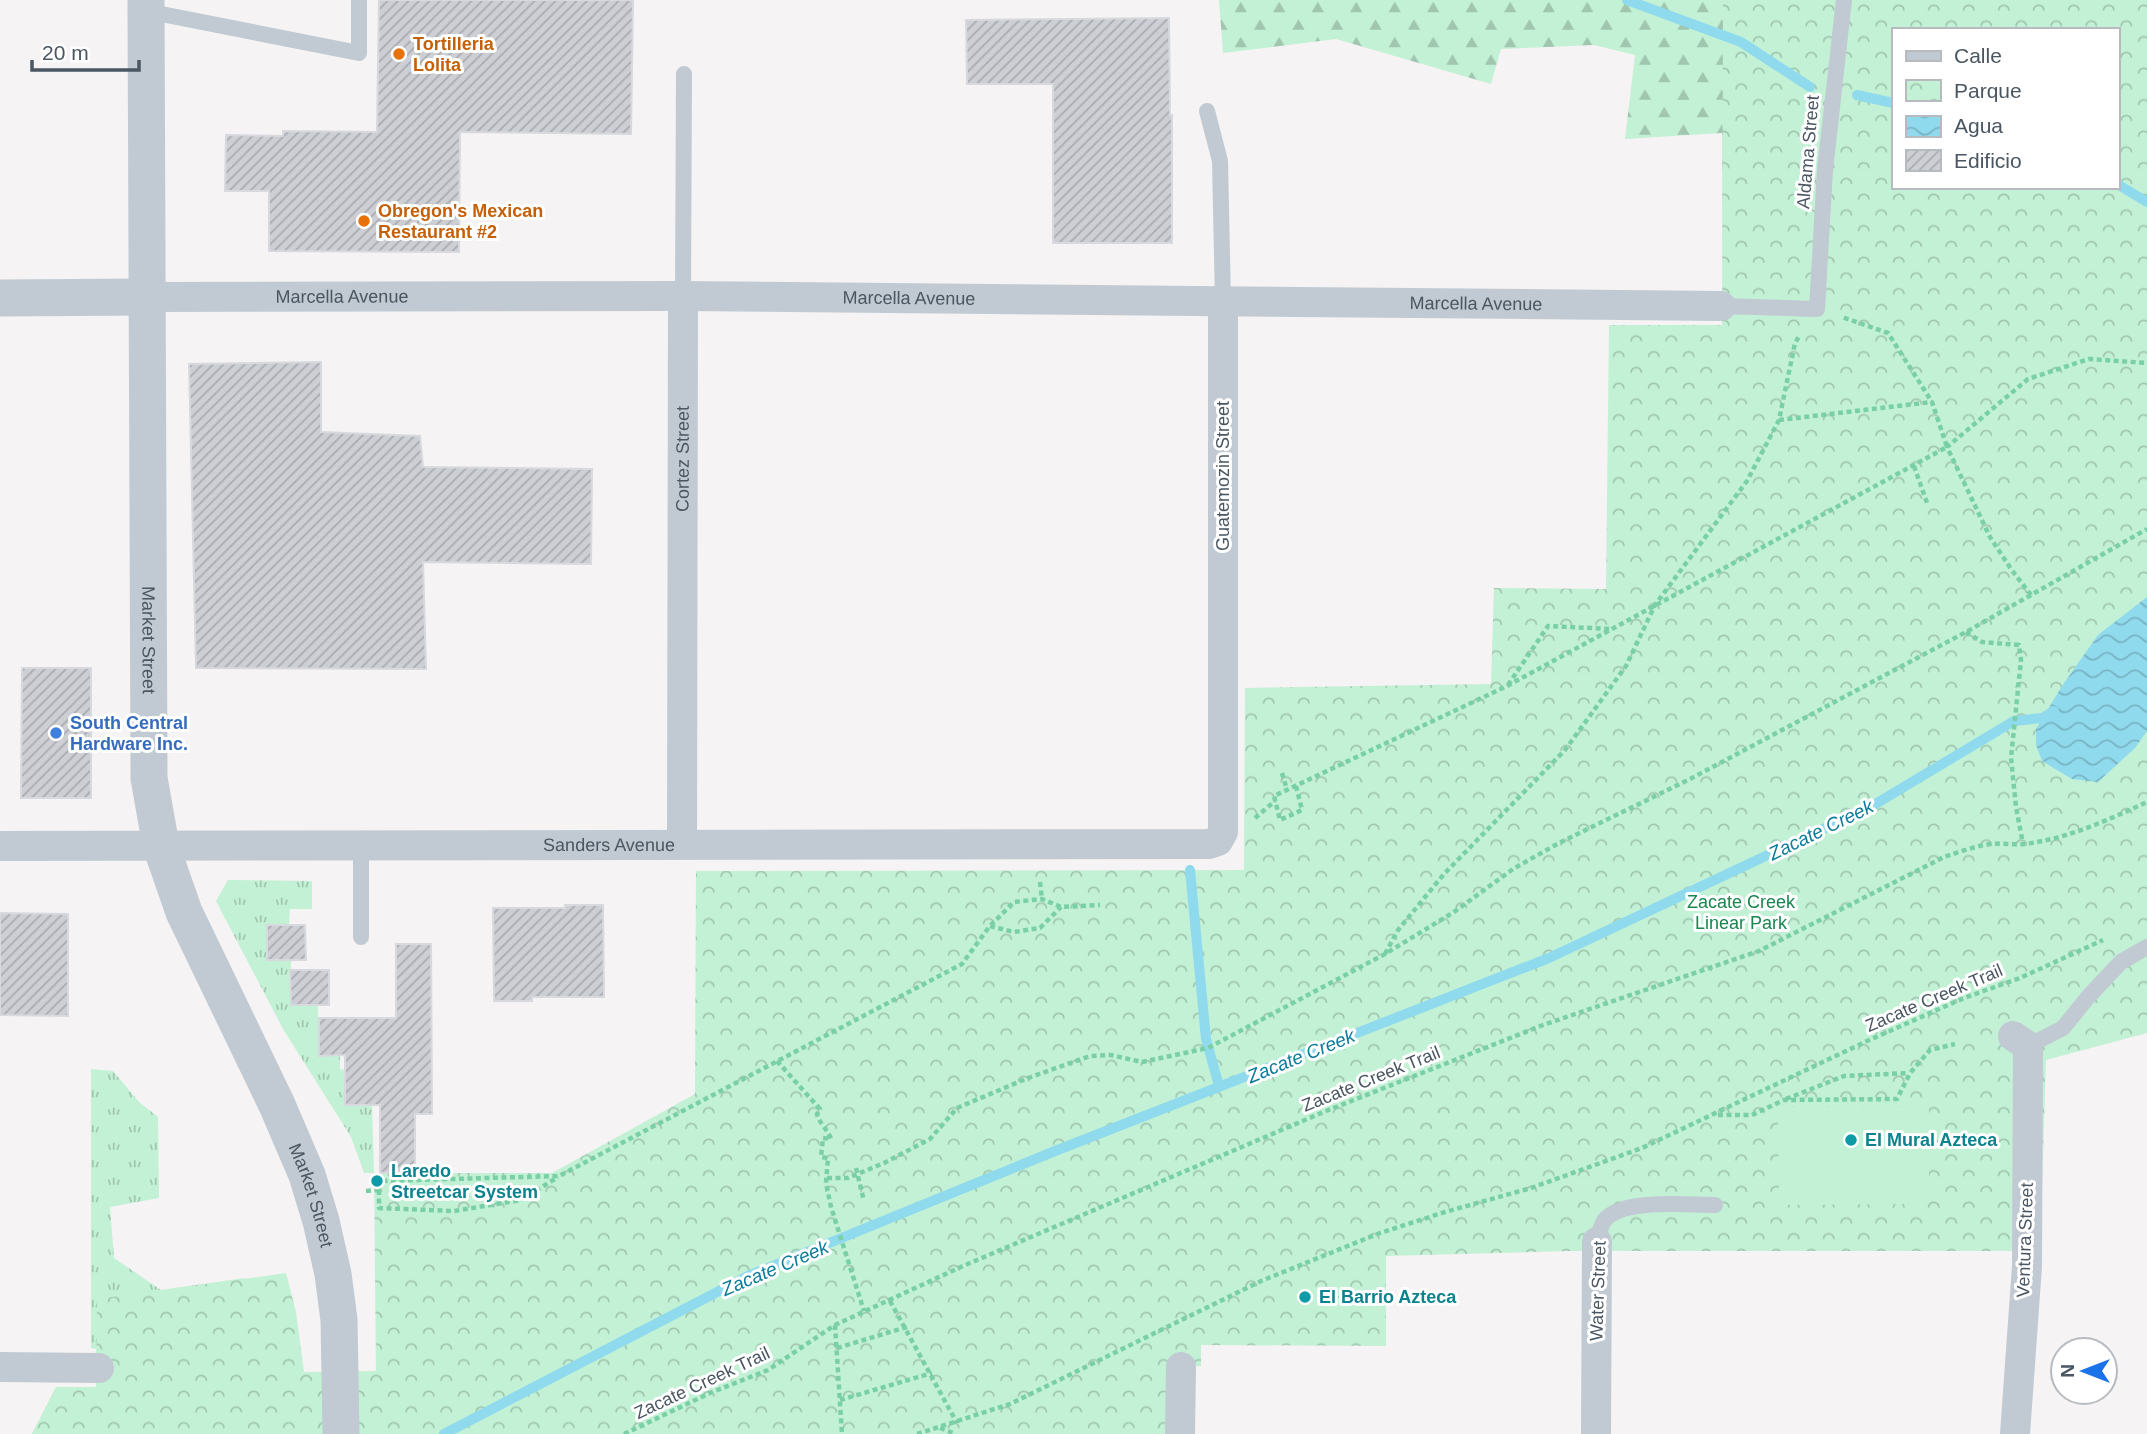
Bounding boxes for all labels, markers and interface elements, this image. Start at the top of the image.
scale bar [32,28,138,72]
legend [1892,28,2119,189]
place label: Tortilleria Lolita [413,34,495,75]
text: 20 m [42,41,89,64]
text: Calle [1954,44,2002,67]
marker: Tortilleria Lolita [391,46,407,62]
text: Parque [1954,79,2022,102]
street label: Aldama Street [1793,94,1823,210]
text: Agua [1954,114,2003,137]
text: Edificio [1954,149,2022,172]
place label: Obregon's Mexican Restaurant #2 [378,201,543,242]
marker: Obregon's Mexican Restaurant #2 [356,213,372,229]
street label: Marcella Avenue [276,287,408,307]
street label: Marcella Avenue [842,288,975,309]
street label: Marcella Avenue [1409,293,1542,314]
street label: Guatemozin Street [1213,401,1233,551]
street label: Cortez Street [673,406,693,512]
street label: Market Street [138,586,159,694]
place label: South Central Hardware Inc. [70,713,188,754]
marker: South Central Hardware Inc. [48,725,64,741]
water label: Zacate Creek [1764,795,1878,865]
street label: Sanders Avenue [543,835,675,855]
park label: Zacate Creek Linear Park [1687,892,1796,933]
street label: Zacate Creek Trail [1862,960,2006,1036]
water label: Zacate Creek [1243,1024,1359,1087]
street label: Zacate Creek Trail [1299,1042,1443,1116]
place label: El Mural Azteca [1865,1130,1998,1150]
marker: El Mural Azteca [1843,1132,1859,1148]
street label: Market Street [285,1140,337,1249]
place label: Laredo Streetcar System [391,1161,538,1202]
marker: Laredo Streetcar System [369,1173,385,1189]
street label: Ventura Street [2013,1182,2037,1298]
water label: Zacate Creek [717,1235,833,1300]
street label: Water Street [1586,1240,1610,1342]
place label: El Barrio Azteca [1319,1287,1457,1307]
marker: El Barrio Azteca [1297,1289,1313,1305]
north arrow [2049,1336,2119,1406]
street label: Zacate Creek Trail [631,1343,773,1423]
text: N [2057,1364,2078,1378]

